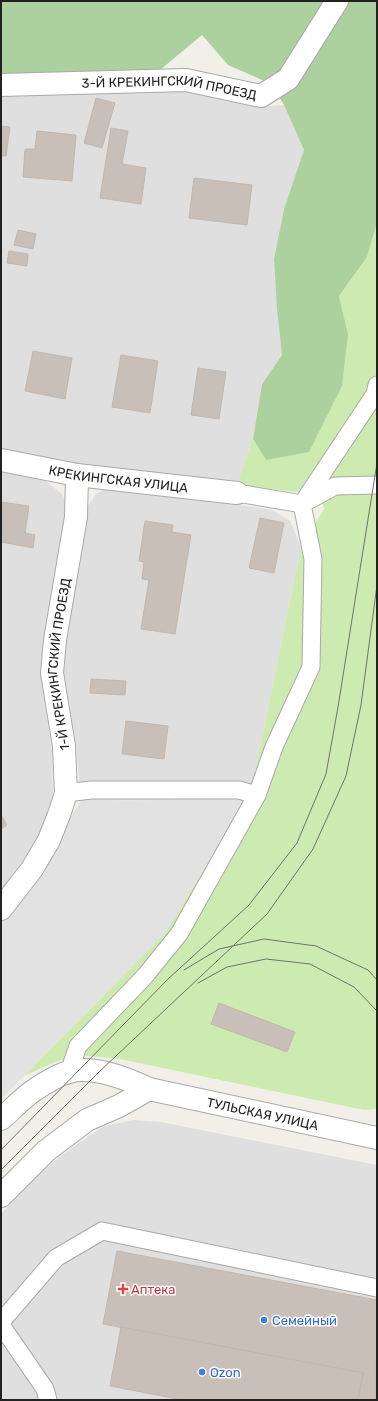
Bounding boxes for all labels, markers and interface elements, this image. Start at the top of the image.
street label: 3-Й КРЕКИНГСКИЙ ПРОЕЗД [82,73,258,103]
street label: КРЕКИНГСКАЯ УЛИЦА [47,463,189,495]
street label: 1-Й КРЕКИНГСКИЙ ПРОЕЗД [45,577,73,751]
street label: ТУЛЬСКАЯ УЛИЦА [205,1095,320,1133]
place label: Аптека [131,1282,176,1297]
marker: Аптека [118,1284,128,1294]
place label: Семейный [272,1313,337,1328]
marker: Семейный [259,1315,269,1325]
place label: Ozon [210,1365,241,1380]
marker: Ozon [197,1367,207,1377]

